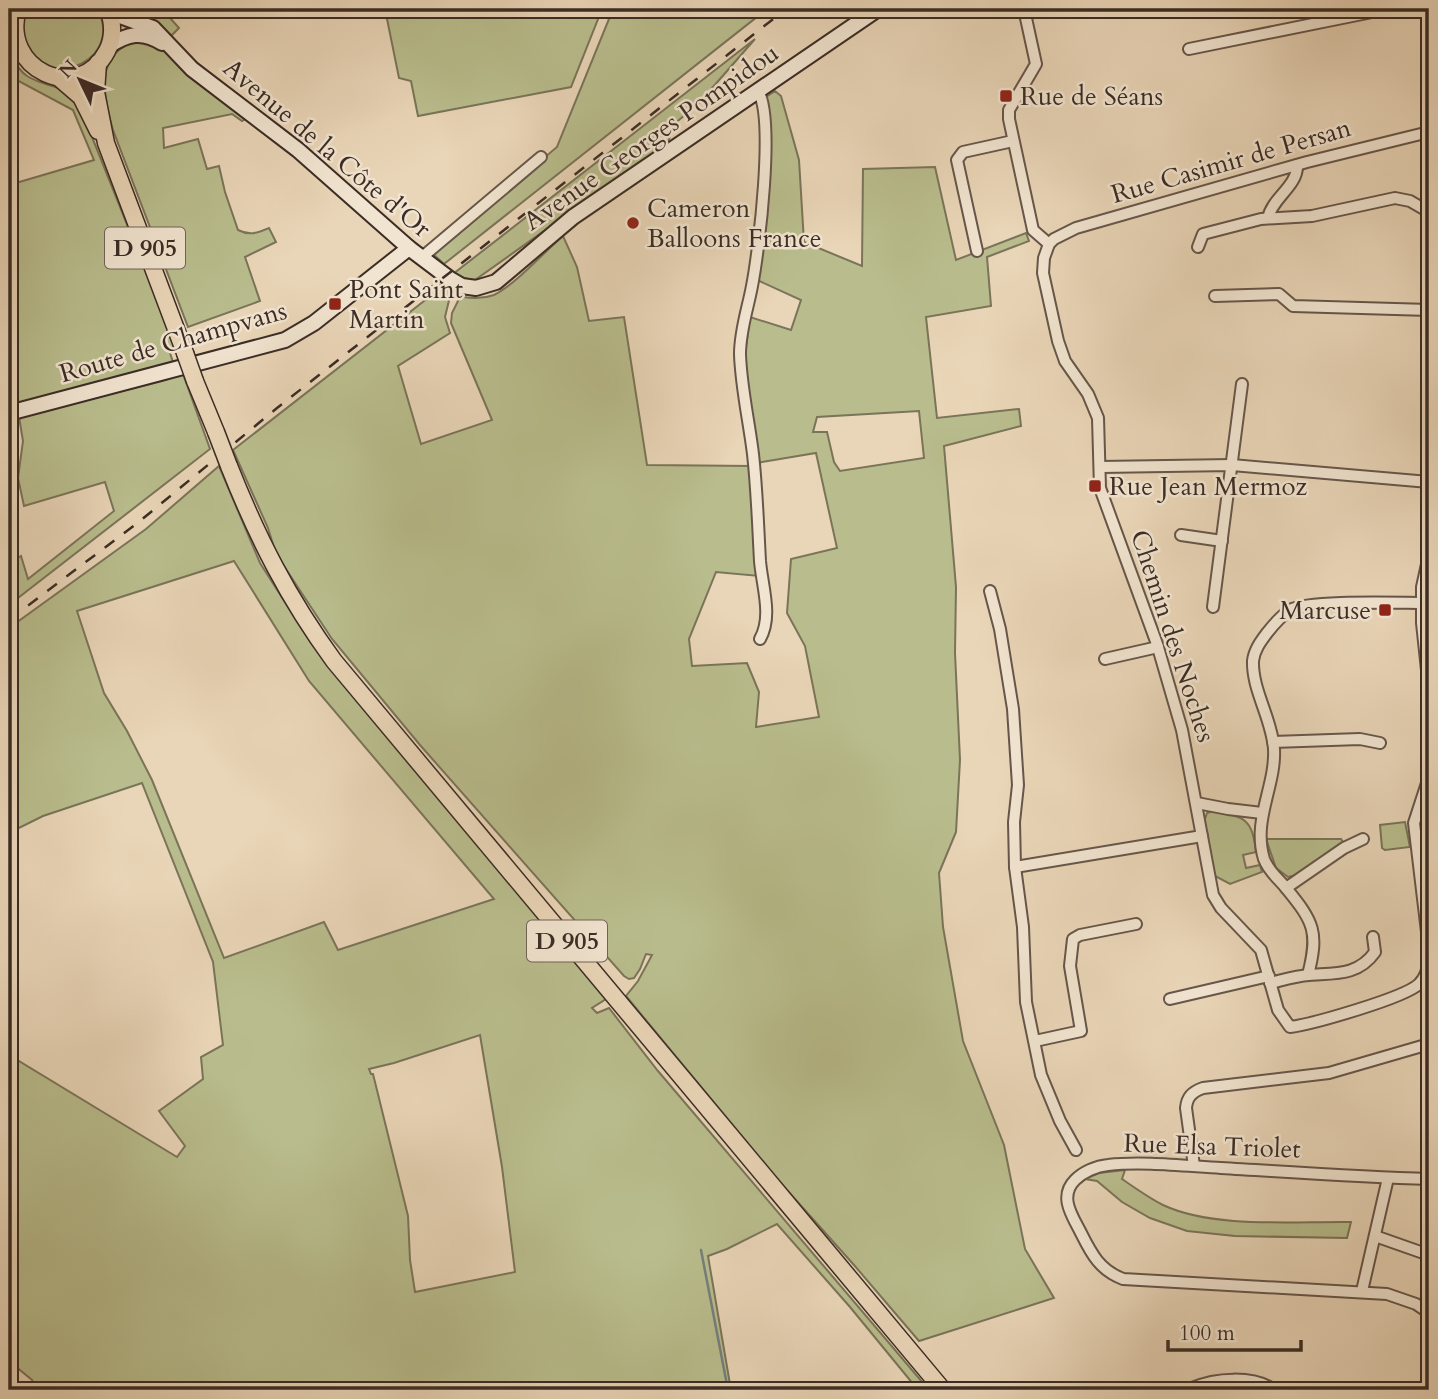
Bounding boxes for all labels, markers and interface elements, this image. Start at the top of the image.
street label: Avenue Georges Pompidou [516,35,786,239]
north arrow [46,46,116,116]
street label: Avenue de la Côte d'Or [216,51,439,246]
text: N [53,54,84,84]
place label: Rue de Séans [1020,79,1163,114]
marker: Rue de Séans [998,88,1014,104]
street label: Rue Casimir de Persan [1107,110,1355,212]
place label: Cameron Balloons France [647,191,822,256]
marker: Cameron Balloons France [625,215,641,231]
road number: D 905 [105,228,185,268]
place label: Pont Saint Martin [349,272,463,337]
street label: Route de Champvans [55,293,291,391]
marker: Pont Saint Martin [327,296,343,312]
place label: Rue Jean Mermoz [1109,469,1307,504]
marker: Rue Jean Mermoz [1087,478,1103,494]
street label: Chemin des Noches [1122,525,1224,747]
place label: Marcuse [1279,593,1371,628]
marker: Marcuse [1377,602,1393,618]
road number: D 905 [527,920,607,961]
street label: Rue Elsa Triolet [1123,1125,1301,1167]
scale bar [1168,1308,1302,1352]
text: 100 m [1179,1319,1235,1348]

